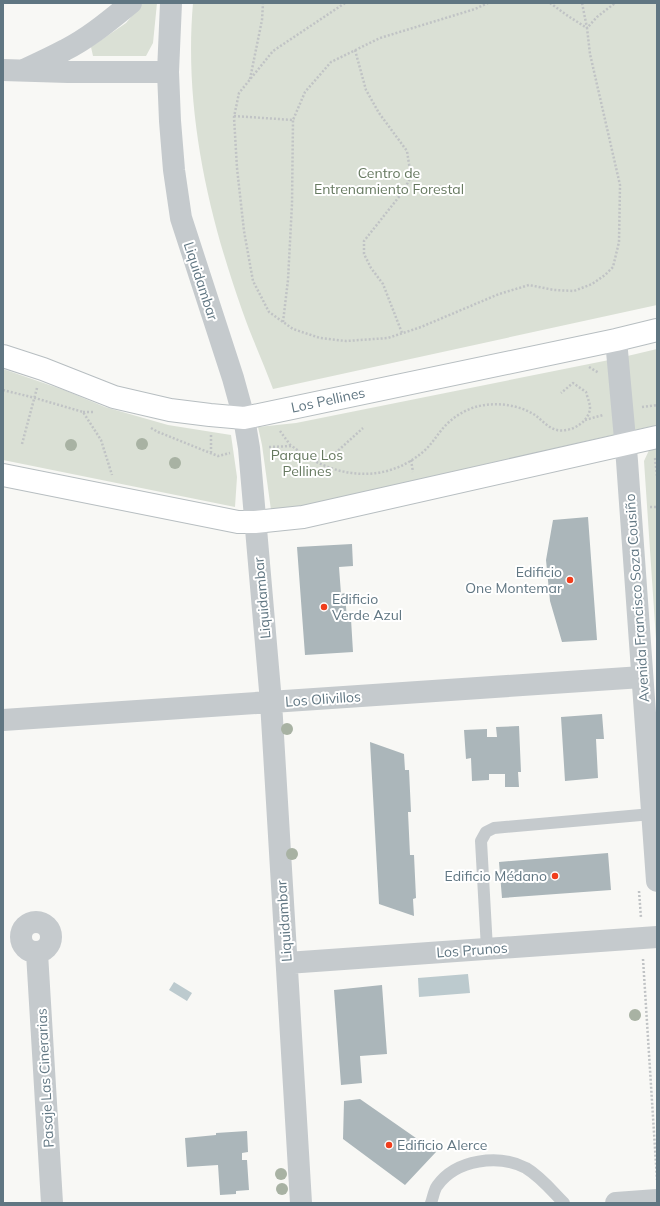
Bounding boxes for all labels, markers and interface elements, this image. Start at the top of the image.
park label: Centro de Entrenamiento Forestal [314,164,464,198]
street label: Liquidambar [180,239,222,324]
street label: Los Pellines [289,383,367,417]
park label: Parque Los Pellines [271,446,343,480]
street label: Avenida Francisco Soza Cousiño [621,493,653,703]
street label: Liquidambar [249,556,275,640]
place label: Edificio One Montemar [465,563,563,597]
marker: Edificio One Montemar [565,575,575,585]
place label: Edificio Verde Azul [332,590,402,624]
marker: Edificio Verde Azul [319,602,329,612]
street label: Los Olivillos [284,687,362,711]
place label: Edificio Médano [445,867,547,885]
marker: Edificio Médano [550,871,560,881]
street label: Liquidambar [272,879,296,962]
street label: Los Prunos [436,939,508,961]
street label: Pasaje Las Cinerarias [32,1008,58,1148]
place label: Edificio Alerce [397,1136,488,1154]
marker: Edificio Alerce [384,1140,394,1150]

